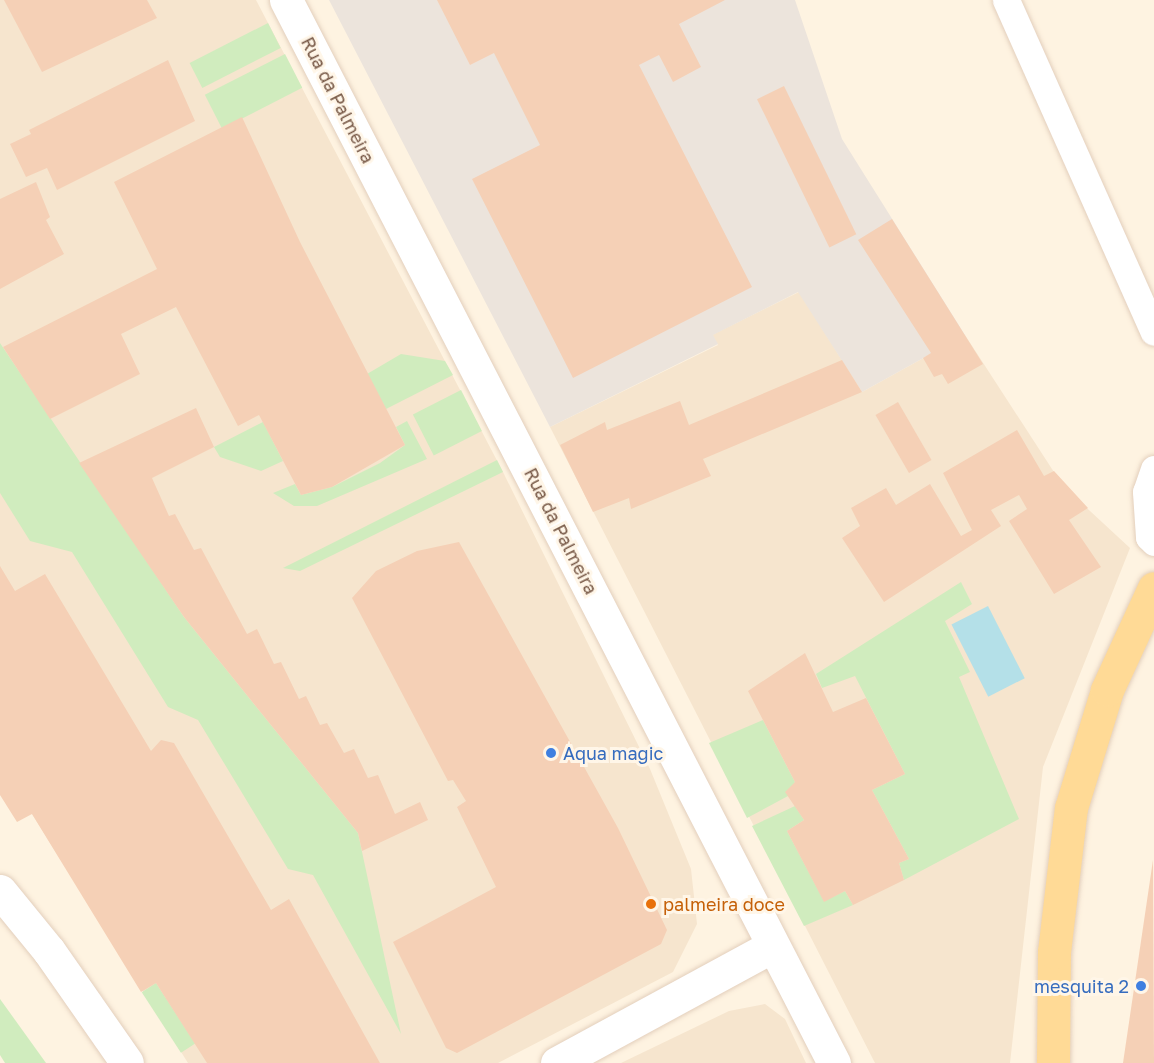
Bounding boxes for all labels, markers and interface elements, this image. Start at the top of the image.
street label: Rua da Palmeira [297,33,379,167]
street label: Rua da Palmeira [520,464,602,598]
place label: Aqua magic [563,742,663,764]
marker: Aqua magic [544,746,558,760]
place label: palmeira doce [663,893,785,915]
marker: palmeira doce [644,897,658,911]
place label: mesquita 2 [1034,975,1129,997]
marker: mesquita 2 [1134,979,1148,993]

